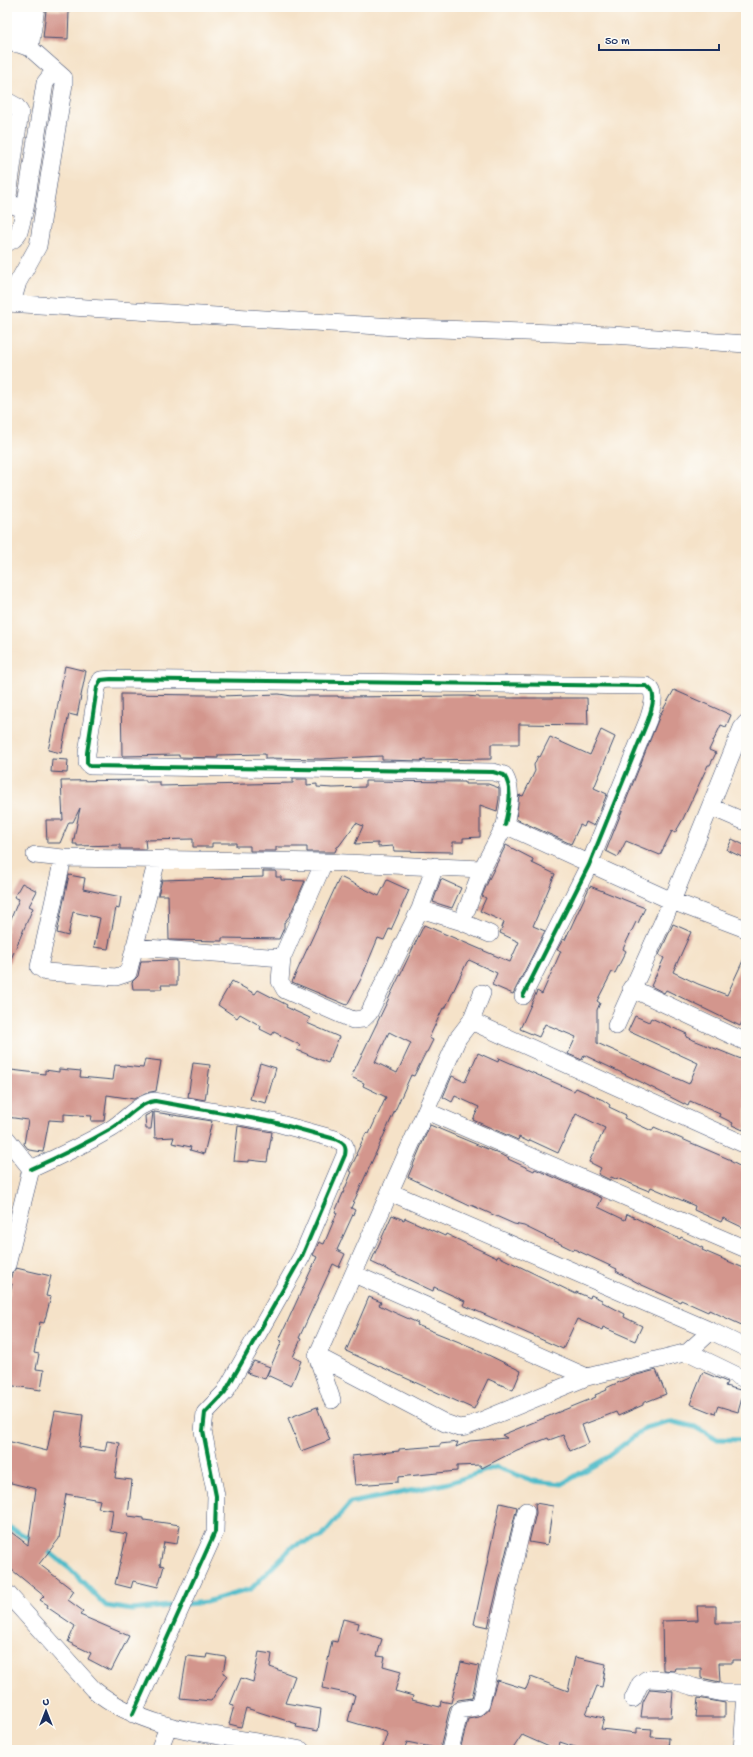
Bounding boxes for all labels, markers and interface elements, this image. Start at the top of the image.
scale bar [599,26,719,52]
text: 50 m [605,35,630,49]
north arrow [26,1691,66,1731]
text: U [43,1697,50,1709]

